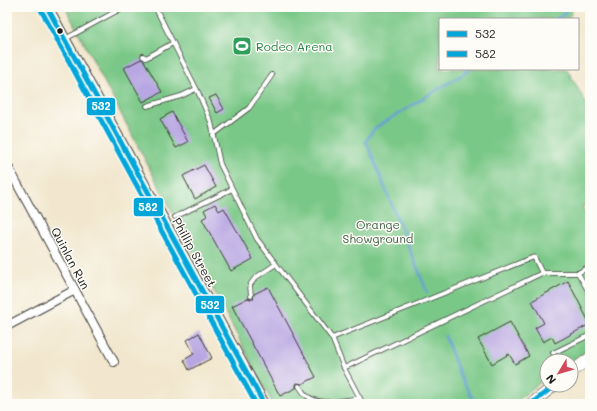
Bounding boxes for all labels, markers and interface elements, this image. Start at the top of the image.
legend [439,18,579,70]
text: 532 [475,25,496,41]
unlabelled marker [55,26,65,36]
sports icon: Rodeo Arena [231,35,253,57]
place label: Rodeo Arena [256,38,333,54]
text: 582 [475,45,496,61]
line badge: 532 [86,97,116,116]
text: 532 [91,98,111,113]
line badge: 582 [133,197,164,217]
text: 582 [138,199,158,214]
street label: Phillip Street [169,214,221,290]
park label: Orange Showground [343,216,414,246]
street label: Quinlan Run [48,224,94,292]
line badge: 532 [195,295,225,314]
text: 532 [200,297,220,312]
north arrow [539,353,579,393]
text: N [542,372,559,387]

